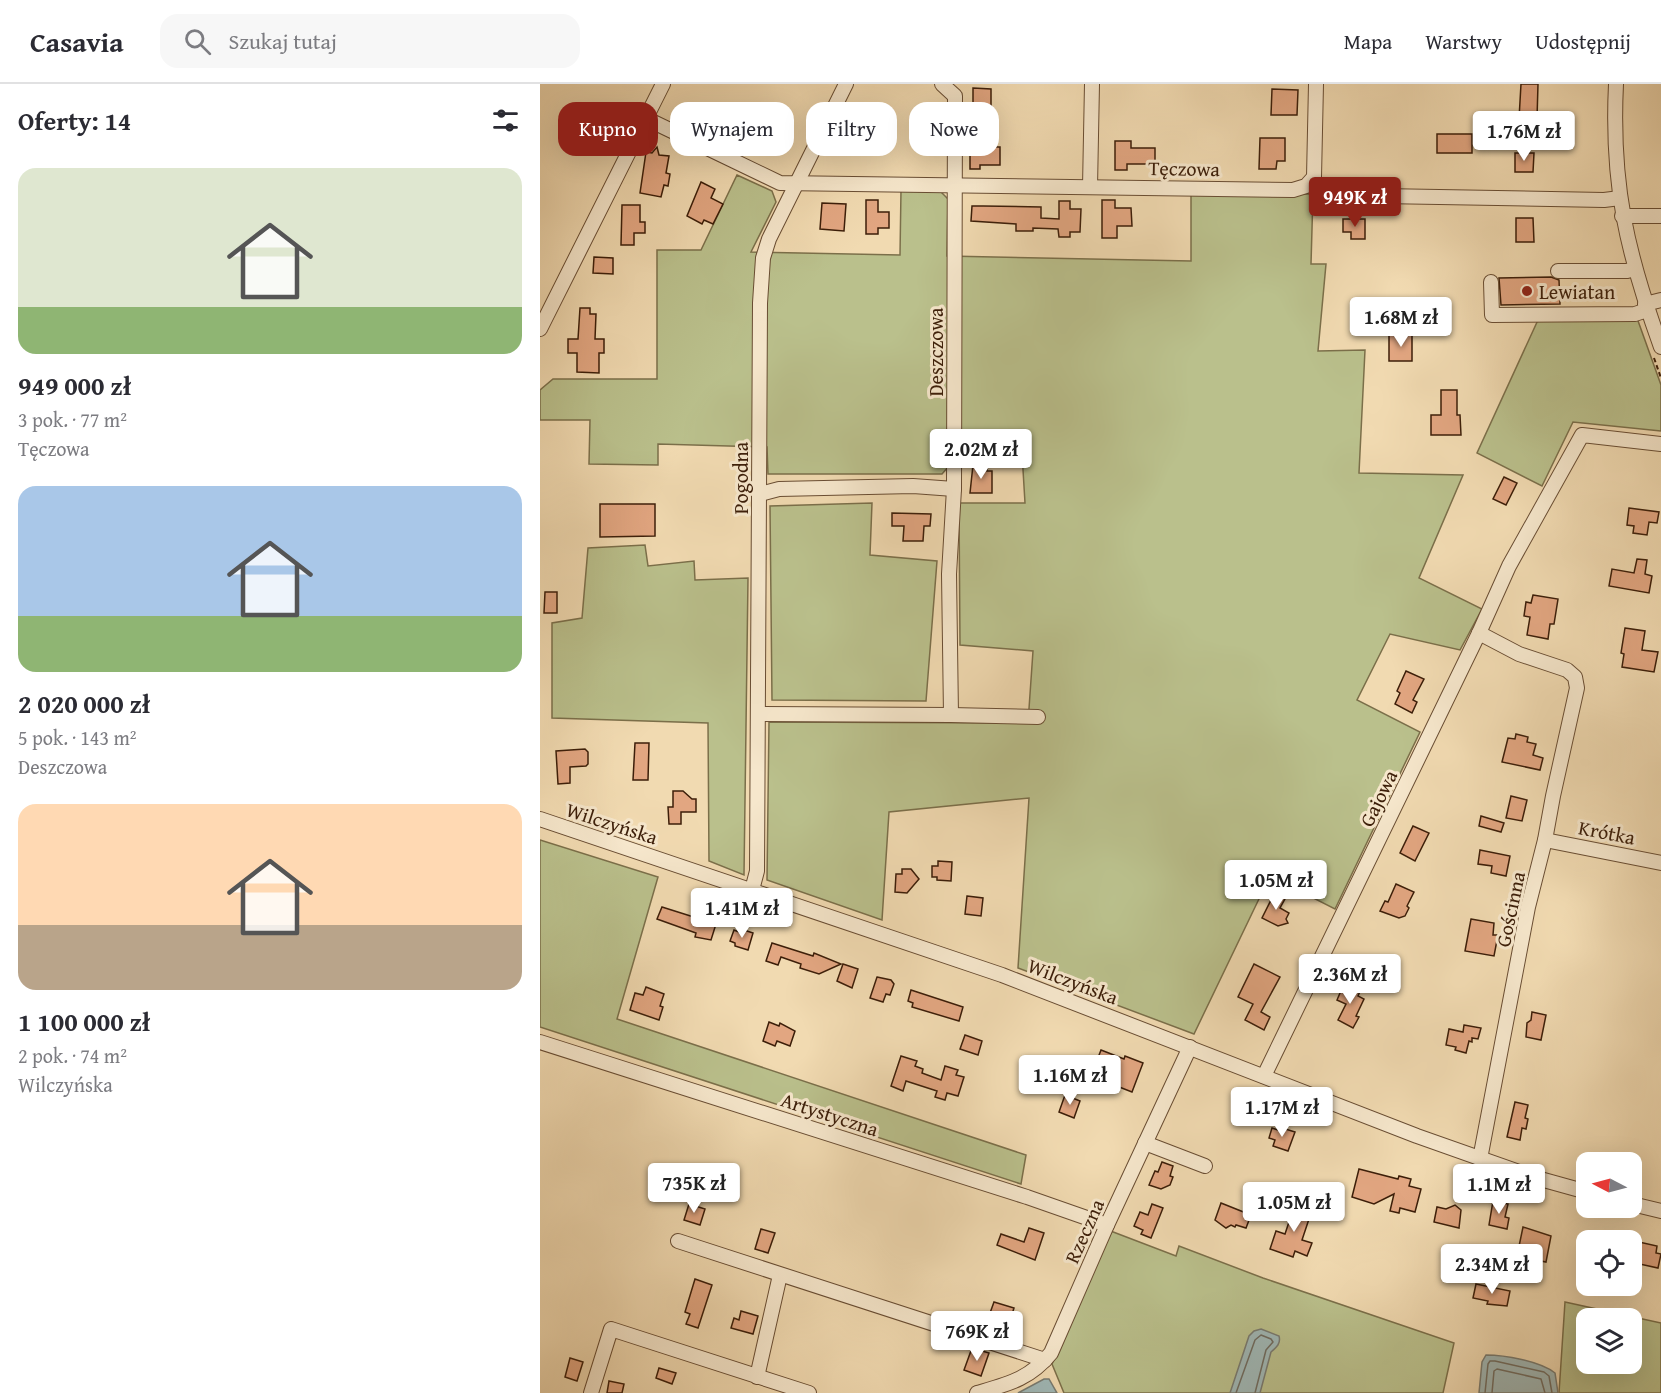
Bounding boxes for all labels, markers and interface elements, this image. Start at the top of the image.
search box [160,14,580,68]
text: Casavia [30,21,124,62]
icon: search [181,25,214,58]
text: Szukaj tutaj [229,25,337,57]
text: Mapa [1344,26,1392,57]
text: Warstwy [1425,26,1502,57]
text: Udostępnij [1535,26,1631,57]
text: Oferty: 14 [18,101,131,140]
chip: Kupno [558,102,658,156]
chip: Wynajem [670,102,794,156]
chip: Filtry [806,102,897,156]
chip: Nowe [909,102,999,156]
icon: filters [489,104,522,137]
pin: 1.76M zł [1462,111,1586,162]
text: 1.76M zł [1487,116,1561,145]
street label: Tęczowa [1148,153,1221,183]
pin: 949K zł [1300,177,1410,228]
text: 949K zł [1323,182,1387,211]
icon: home [216,207,324,315]
place label: Lewiatan [1539,277,1615,306]
marker: Lewiatan [1520,284,1534,298]
pin: 1.68M zł [1339,297,1463,348]
text: 1.68M zł [1364,302,1438,331]
street label: Deszczowa [921,307,950,397]
text: 949 000 zł [18,366,131,405]
text: 3 pok. · 77 m² [18,405,127,434]
pin: 2.02M zł [919,429,1043,480]
text: Tęczowa [18,434,89,463]
text: 2.02M zł [944,434,1018,463]
street label: Pogodna [726,441,755,514]
icon: home [216,525,324,633]
text: 2 020 000 zł [18,684,150,723]
text: 5 pok. · 143 m² [18,723,137,752]
text: Deszczowa [18,752,107,781]
street label: Gajowa [1352,764,1404,831]
street label: Wilczyńska [563,795,662,852]
street label: Krótka [1576,812,1638,852]
icon: home [216,843,324,951]
pin: 1.05M zł [1214,860,1338,911]
text: 1.05M zł [1239,865,1313,894]
street label: Gościnna [1488,868,1532,949]
pin: 1.41M zł [680,888,804,939]
text: 1.41M zł [705,893,779,922]
street label: Wilczyńska [1024,951,1123,1012]
pin: 2.36M zł [1288,954,1412,1005]
text: 2.36M zł [1313,959,1387,988]
text: 1 100 000 zł [18,1002,150,1041]
text: 2 pok. · 74 m² [18,1041,127,1070]
pin: 1.16M zł [1008,1055,1132,1106]
text: 1.16M zł [1033,1060,1107,1089]
text: Wilczyńska [18,1070,113,1099]
street label: Artystyczna [778,1085,883,1144]
pin: 1.17M zł [1220,1087,1344,1138]
text: 1.17M zł [1245,1092,1319,1121]
north arrow [1576,1152,1642,1218]
map controls [1576,1152,1642,1374]
pin: 735K zł [639,1163,749,1214]
pin: 1.1M zł [1444,1164,1554,1215]
text: 735K zł [662,1168,726,1197]
text: 1.1M zł [1467,1169,1531,1198]
pin: 1.05M zł [1232,1182,1356,1233]
text: 1.05M zł [1257,1187,1331,1216]
street label: Rzeczna [1057,1194,1111,1268]
button: locate [1576,1230,1642,1296]
pin: 2.34M zł [1430,1244,1554,1295]
text: 2.34M zł [1455,1249,1529,1278]
button: layers [1576,1308,1642,1374]
pin: 769K zł [922,1311,1032,1362]
text: 769K zł [945,1316,1009,1345]

